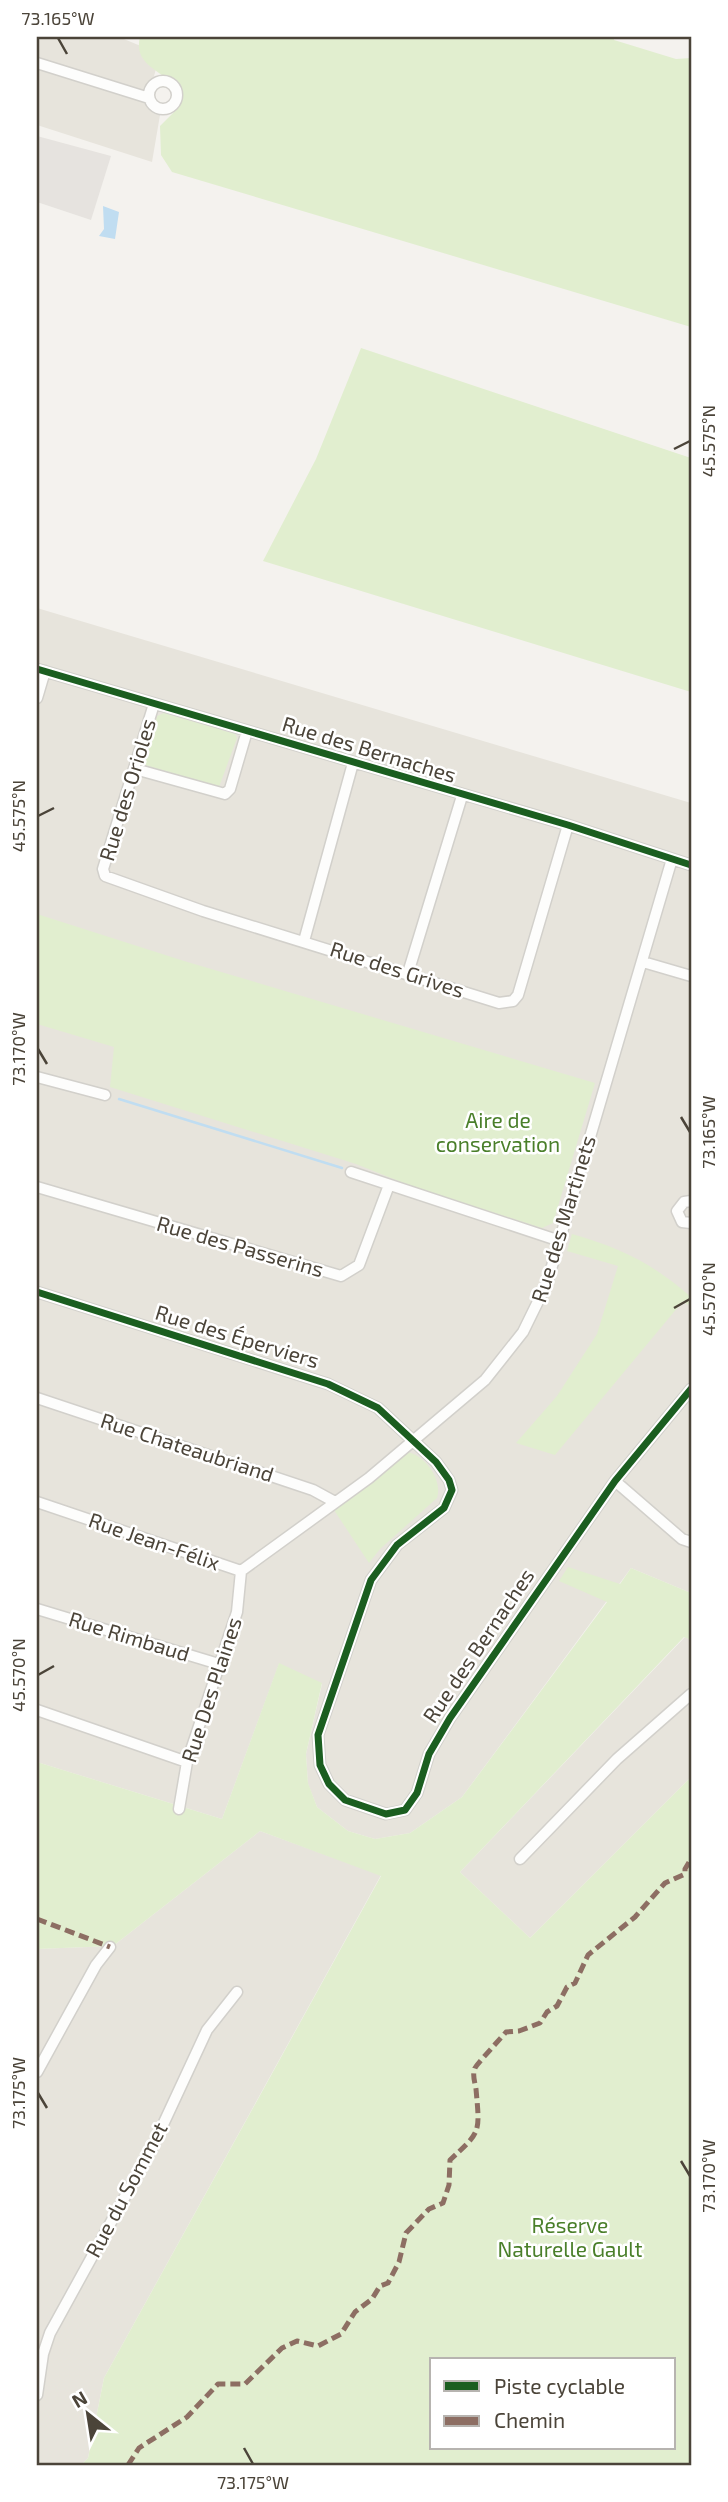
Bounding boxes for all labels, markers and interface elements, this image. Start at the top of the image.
text: 73.165°W [21,7,95,29]
text: 45.575°N [697,405,719,477]
street label: Rue des Bernaches [280,710,459,787]
street label: Rue des Orioles [93,715,160,864]
text: 45.575°N [7,780,29,852]
street label: Rue des Grives [327,935,468,1002]
text: 73.170°W [7,1012,29,1086]
text: 73.165°W [697,1095,719,1169]
park label: Aire de conservation [436,1107,560,1156]
street label: Rue des Martinets [525,1132,600,1305]
street label: Rue des Passerins [154,1210,327,1281]
text: 45.570°N [697,1262,719,1336]
street label: Rue des Éperviers [153,1299,322,1372]
street label: Rue Chateaubriand [98,1407,277,1486]
street label: Rue Jean-Félix [86,1506,223,1575]
street label: Rue des Bernaches [417,1563,539,1727]
street label: Rue Rimbaud [66,1605,193,1666]
street label: Rue Des Plaines [175,1614,246,1765]
text: 45.570°N [7,1638,29,1712]
text: 73.175°W [7,2057,29,2129]
street label: Rue du Sommet [80,2117,172,2261]
text: 73.170°W [697,2139,719,2213]
park label: Réserve Naturelle Gault [498,2212,642,2261]
legend [430,2358,676,2450]
text: Piste cyclable [494,2373,625,2398]
north arrow [52,2380,122,2450]
text: N [68,2385,91,2412]
text: Chemin [494,2407,565,2432]
text: 73.175°W [217,2471,289,2493]

